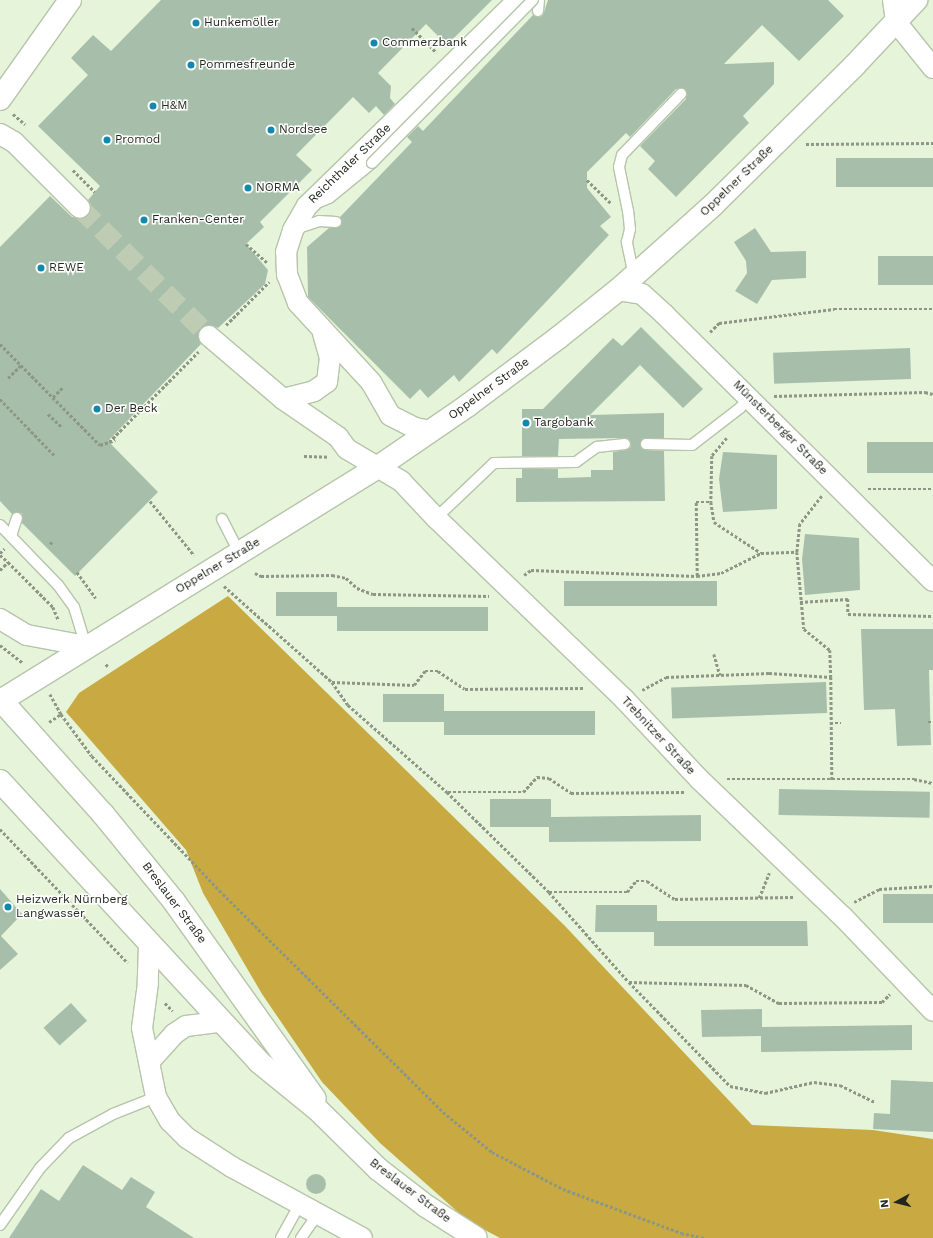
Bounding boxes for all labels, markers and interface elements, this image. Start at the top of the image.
place label: Hunkemöller [204,16,279,30]
marker: Hunkemöller [191,18,201,28]
place label: Commerzbank [382,36,467,50]
marker: Commerzbank [369,38,379,48]
place label: Pommesfreunde [199,58,295,72]
marker: Pommesfreunde [186,60,196,70]
place label: H&M [161,99,188,113]
marker: H&M [148,101,158,111]
street label: Reichthaler Straße [306,121,394,207]
place label: Nordsee [279,123,327,137]
marker: Nordsee [266,125,276,135]
place label: Promod [115,133,160,147]
marker: Promod [102,135,112,145]
street label: Oppelner Straße [697,142,777,220]
place label: NORMA [256,181,300,195]
marker: NORMA [243,183,253,193]
place label: Franken-Center [152,213,244,227]
marker: Franken-Center [139,215,149,225]
place label: REWE [49,261,84,275]
marker: REWE [36,263,46,273]
street label: Oppelner Straße [446,355,532,423]
street label: Münsterberger Straße [730,378,830,478]
place label: Der Beck [105,402,158,416]
marker: Der Beck [92,404,102,414]
place label: Targobank [534,416,594,430]
marker: Targobank [521,418,531,428]
street label: Oppelner Straße [173,535,263,597]
street label: Trebnitzer Straße [618,694,698,778]
street label: Breslauer Straße [139,859,209,947]
place label: Heizwerk Nürnberg Langwasser [16,893,128,921]
marker: Heizwerk Nürnberg Langwasser [3,902,13,912]
street label: Breslauer Straße [366,1156,454,1226]
north arrow [877,1182,917,1222]
text: N [878,1199,892,1208]

